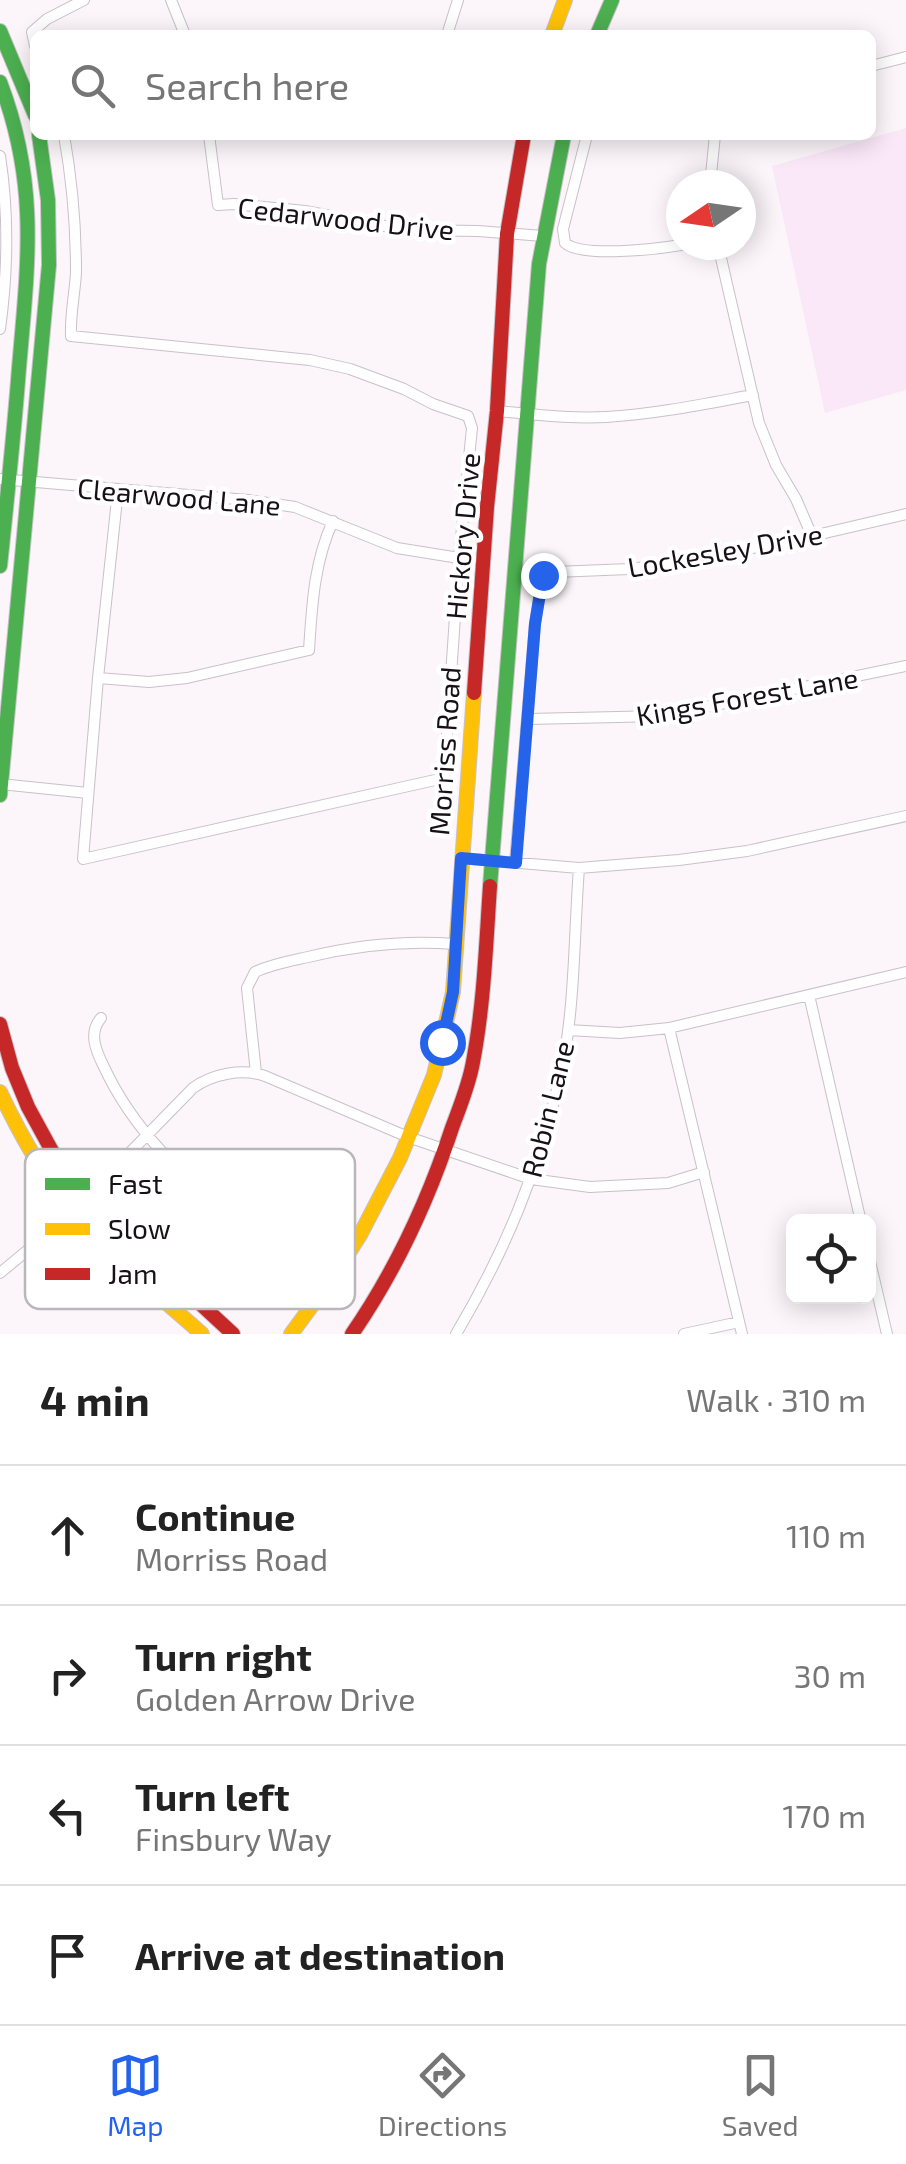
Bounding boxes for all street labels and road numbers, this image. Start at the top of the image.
street label: Cedarwood Drive [236,190,456,246]
street label: Hickory Drive [438,451,486,621]
street label: Clearwood Lane [76,470,282,522]
street label: Lockesley Drive [625,516,825,584]
street label: Kings Forest Lane [633,660,861,732]
street label: Morriss Road [421,665,467,837]
street label: Robin Lane [514,1037,580,1181]

